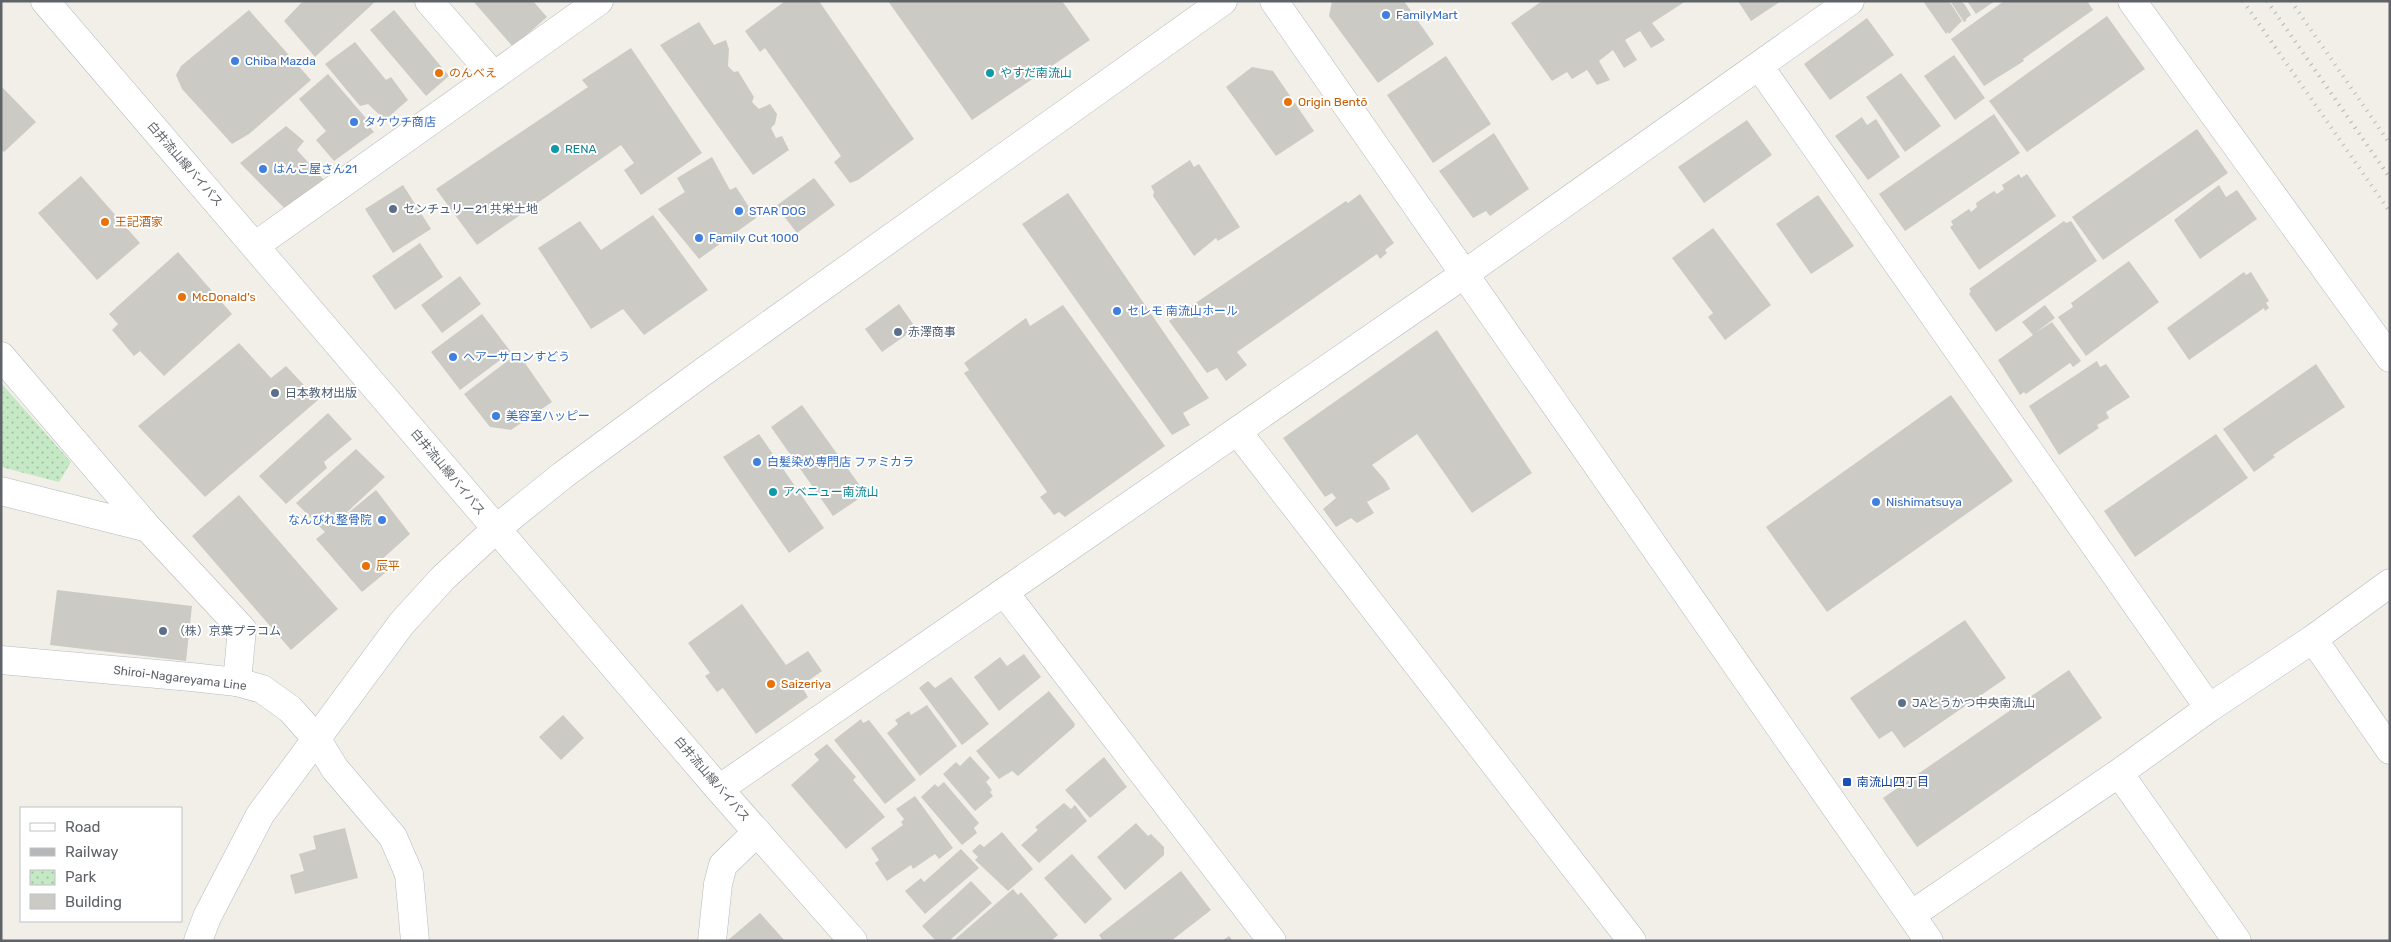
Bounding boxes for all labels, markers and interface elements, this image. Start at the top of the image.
place label: FamilyMart [1396,8,1458,22]
marker: FamilyMart [1380,9,1392,21]
place label: Chiba Mazda [245,54,316,68]
marker: Chiba Mazda [229,55,241,67]
place label: のんべえ [449,66,497,80]
place label: やすだ南流山 [1000,66,1072,80]
marker: のんべえ [433,67,445,79]
marker: やすだ南流山 [984,67,996,79]
place label: Origin Bentō [1298,95,1367,109]
marker: Origin Bentō [1282,96,1294,108]
place label: タケウチ商店 [364,115,436,129]
marker: タケウチ商店 [348,116,360,128]
street label: 白井流山線バイパス [144,119,226,209]
place label: RENA [565,142,597,156]
marker: RENA [549,143,561,155]
place label: はんこ屋さん21 [273,162,357,176]
marker: はんこ屋さん21 [257,163,269,175]
place label: センチュリー21 共栄土地 [403,202,538,216]
marker: センチュリー21 共栄土地 [387,203,399,215]
place label: STAR DOG [749,204,806,218]
marker: STAR DOG [733,205,745,217]
place label: 王記酒家 [115,215,163,229]
marker: 王記酒家 [99,216,111,228]
place label: Family Cut 1000 [709,231,799,245]
marker: Family Cut 1000 [693,232,705,244]
place label: McDonald's [192,290,256,304]
marker: McDonald's [176,291,188,303]
place label: セレモ 南流山ホール [1127,304,1238,318]
marker: セレモ 南流山ホール [1111,305,1123,317]
place label: 赤澤商事 [908,325,956,339]
marker: 赤澤商事 [892,326,904,338]
place label: ヘアーサロンすどう [463,350,570,364]
marker: ヘアーサロンすどう [447,351,459,363]
place label: 日本教材出版 [285,386,357,400]
marker: 日本教材出版 [269,387,281,399]
place label: 美容室ハッピー [506,409,590,423]
marker: 美容室ハッピー [490,410,502,422]
street label: 白井流山線バイパス [408,426,488,518]
place label: 白髪染め専門店 ファミカラ [767,455,914,469]
marker: 白髪染め専門店 ファミカラ [751,456,763,468]
place label: アベニュー南流山 [783,485,879,499]
marker: アベニュー南流山 [767,486,779,498]
place label: Nishimatsuya [1886,495,1962,509]
marker: Nishimatsuya [1870,496,1882,508]
place label: なんびれ整骨院 [288,513,372,527]
marker: なんびれ整骨院 [376,514,388,526]
place label: 辰平 [376,559,400,573]
marker: 辰平 [360,560,372,572]
place label: （株）京葉プラコム [173,624,281,638]
marker: （株）京葉プラコム [157,625,169,637]
street label: Shiroi-Nagareyama Line [113,663,248,693]
place label: Saizeriya [781,677,831,691]
marker: Saizeriya [765,678,777,690]
place label: JAとうかつ中央南流山 [1912,696,2036,710]
marker: JAとうかつ中央南流山 [1896,697,1908,709]
street label: 白井流山線バイパス [671,734,753,824]
place label: 南流山四丁目 [1857,775,1929,789]
marker: 南流山四丁目 [1841,776,1853,788]
legend [20,807,182,922]
text: Road [65,818,101,836]
text: Railway [65,843,119,861]
text: Park [65,868,96,886]
text: Building [65,893,122,911]

